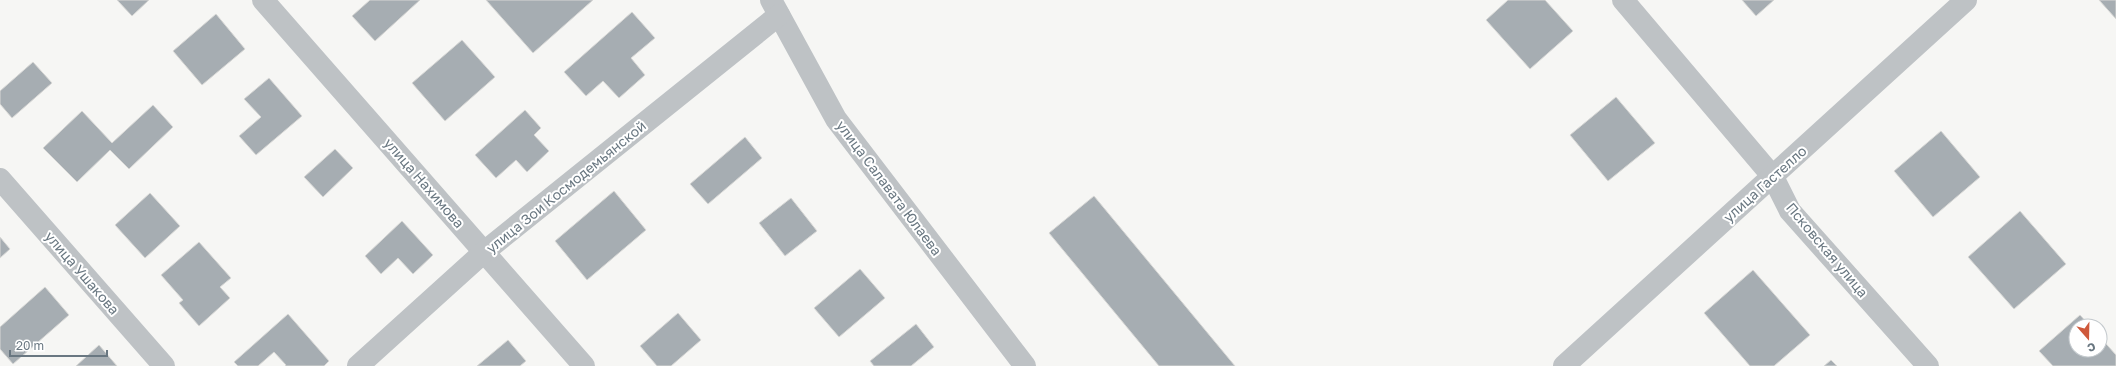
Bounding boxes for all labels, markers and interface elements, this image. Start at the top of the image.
street label: улица Зои Космодемьянской [482,117,649,256]
street label: улица Салавата Юлаева [833,117,946,259]
street label: улица Нахимова [381,134,468,231]
street label: улица Гастелло [1720,142,1810,225]
street label: Псковская улица [1783,199,1872,300]
street label: улица Ушакова [42,228,123,318]
north arrow [2068,318,2108,358]
scale bar [10,332,107,358]
text: 20 m [16,338,44,353]
text: С [2086,340,2097,355]

